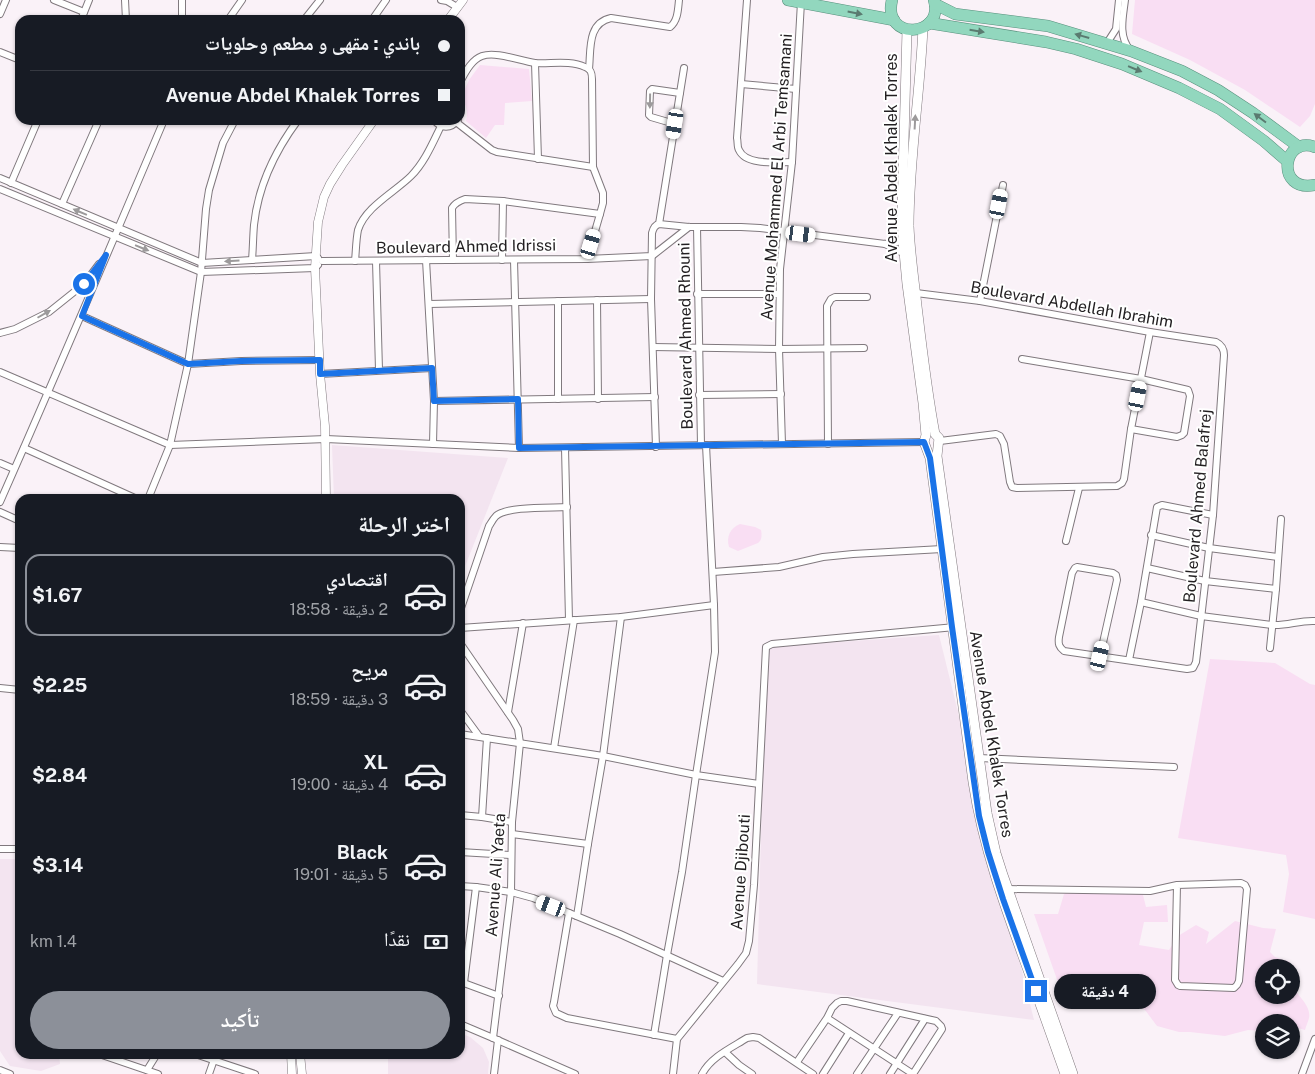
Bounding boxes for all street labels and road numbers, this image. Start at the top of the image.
street label: Avenue Mohammed El Arbi Temsamani [757,33,796,321]
street label: Avenue Abdel Khalek Torres [882,53,901,263]
street label: Boulevard Ahmed Idrissi [376,235,556,258]
street label: Boulevard Ahmed Rhouni [674,242,697,430]
street label: Boulevard Abdellah Ibrahim [969,277,1175,332]
street label: Boulevard Ahmed Balafrej [1180,408,1215,604]
street label: Avenue Abdel Khalek Torres [966,629,1017,839]
street label: Avenue Ali Yaeta [482,813,509,938]
street label: Avenue Djibouti [727,813,754,931]

